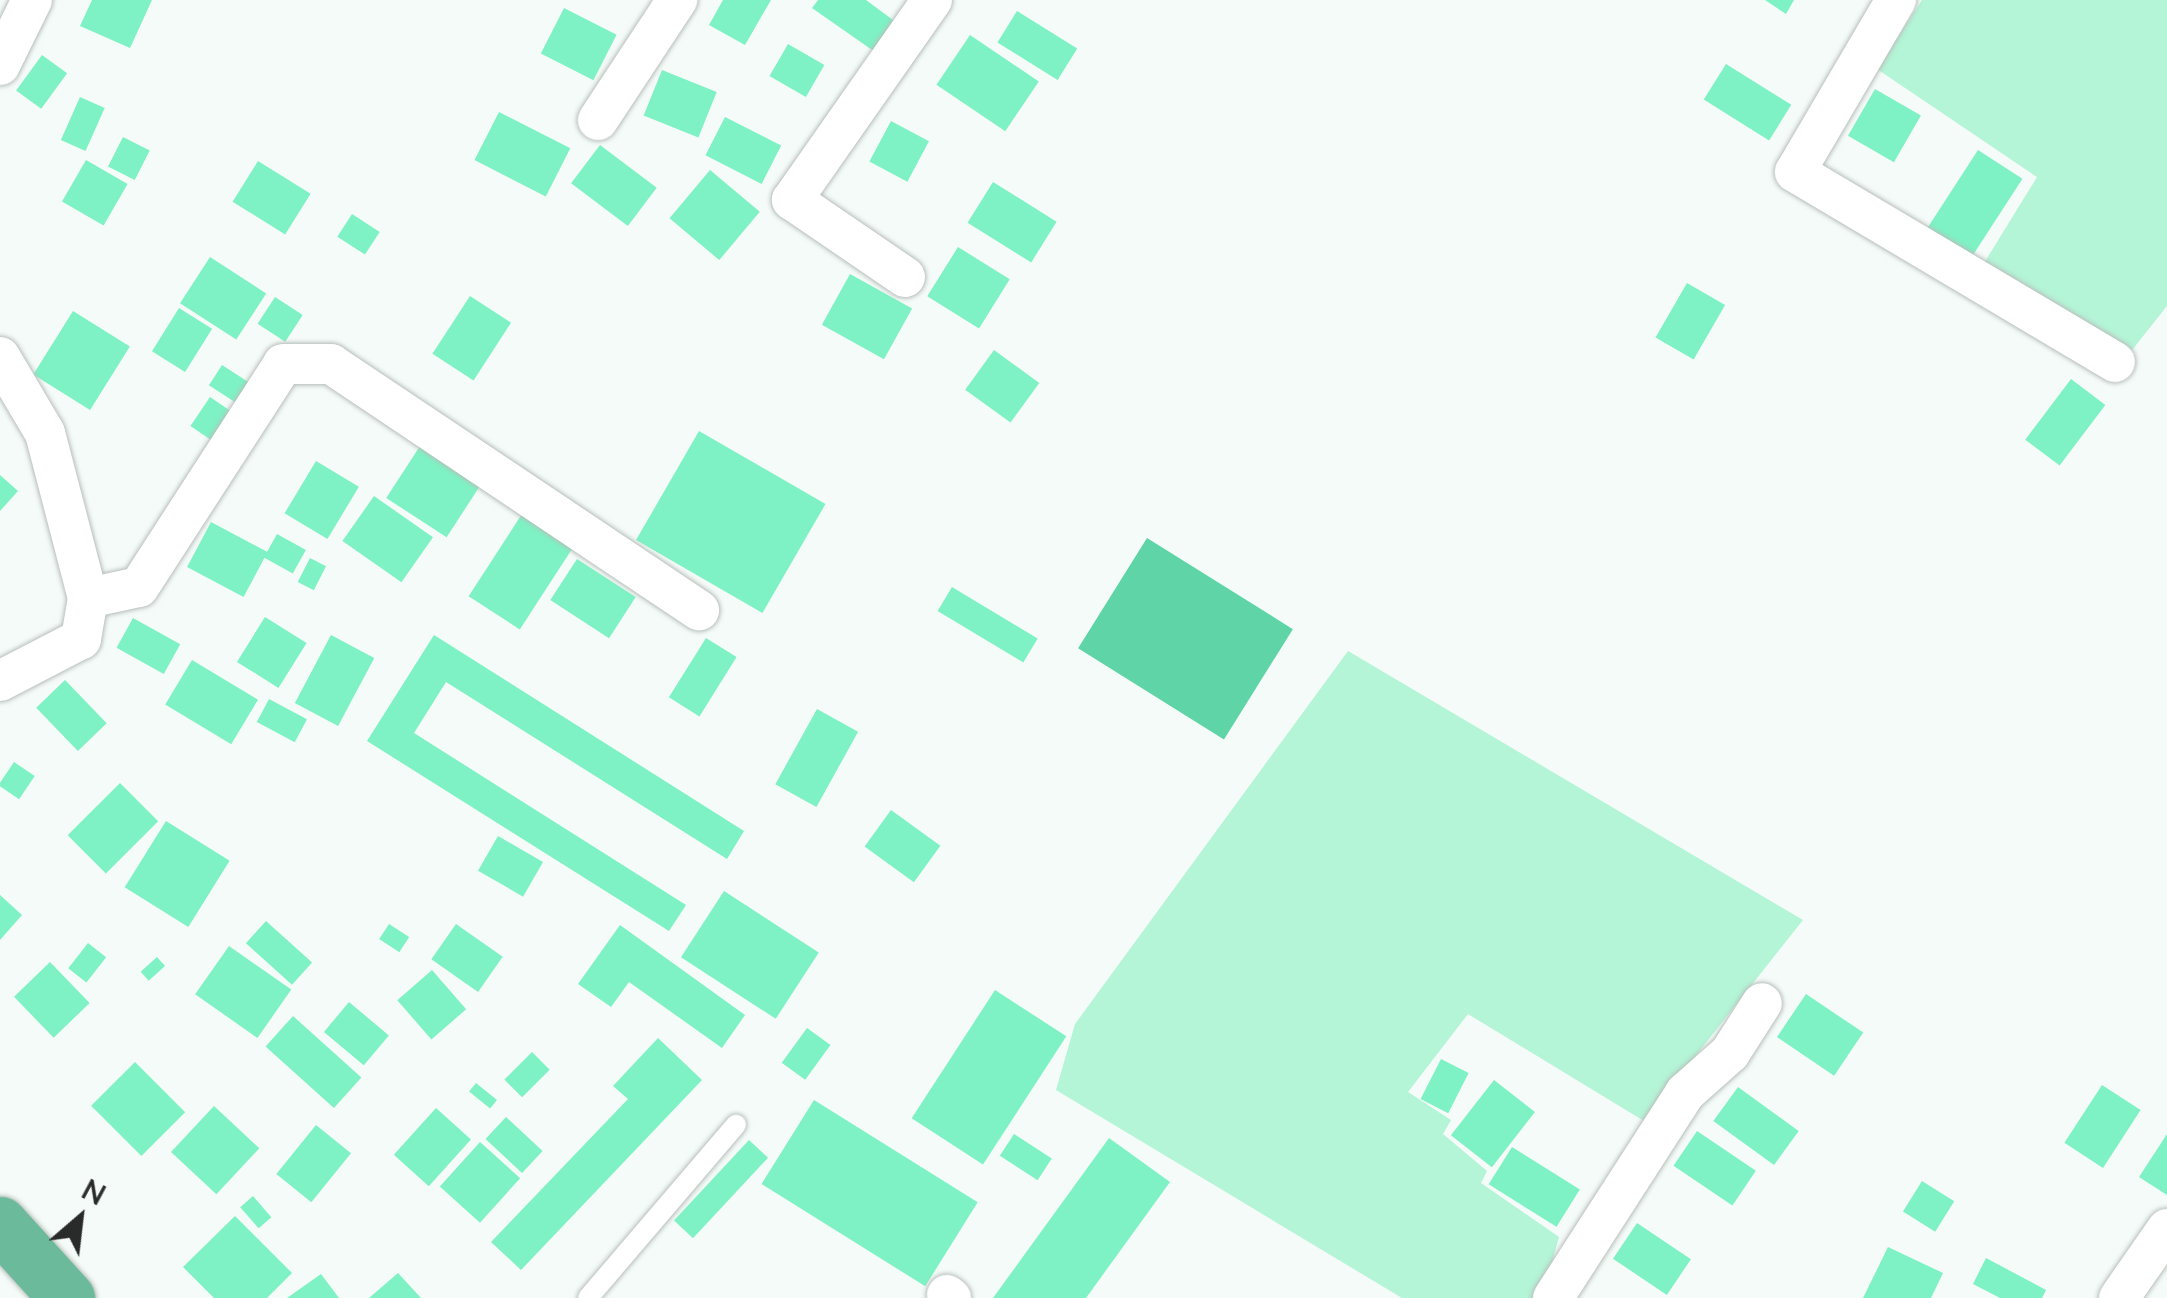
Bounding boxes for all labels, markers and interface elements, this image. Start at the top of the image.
north arrow [30,1168,130,1268]
text: N [77,1171,112,1212]

